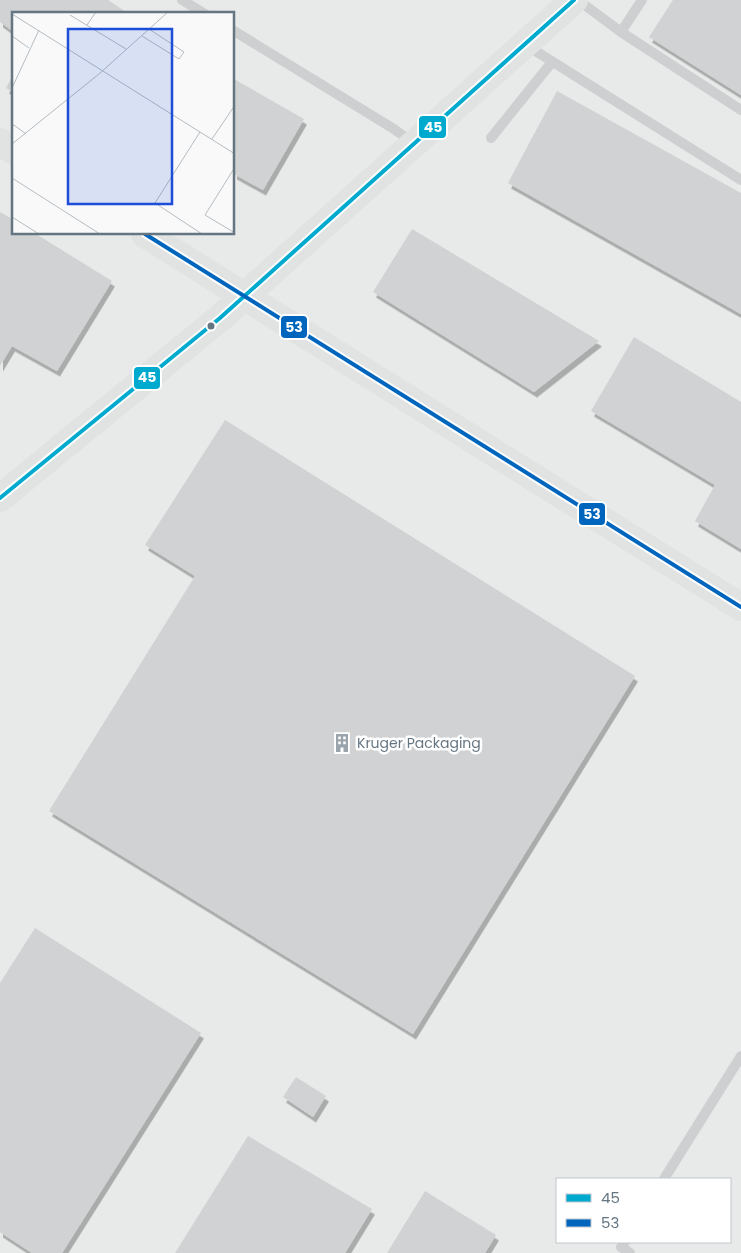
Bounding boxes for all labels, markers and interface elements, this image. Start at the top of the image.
inset map [12,12,235,235]
line badge: 45 [418,115,447,139]
text: 45 [424,117,442,137]
line badge: 53 [280,315,308,339]
text: 53 [285,317,303,337]
unlabelled marker [206,321,216,331]
line badge: 45 [133,366,161,390]
text: 45 [138,367,156,387]
line badge: 53 [578,502,606,526]
text: 53 [583,504,601,524]
building icon: Kruger Packaging [331,732,353,754]
place label: Kruger Packaging [357,733,481,753]
legend [556,1178,731,1243]
text: 45 [601,1187,620,1208]
text: 53 [601,1212,619,1233]

